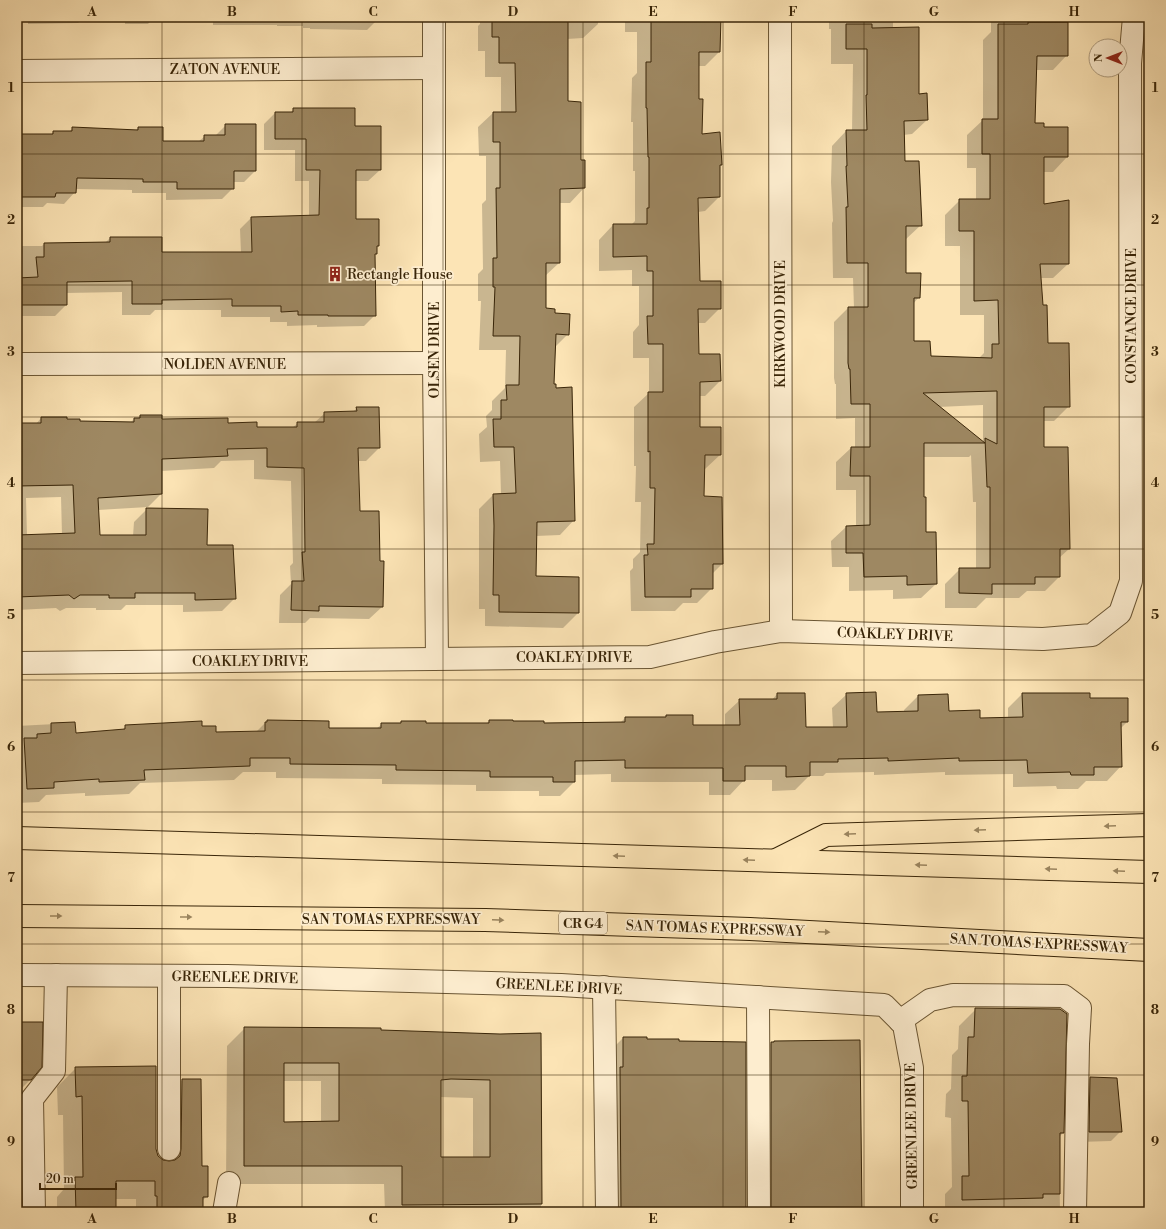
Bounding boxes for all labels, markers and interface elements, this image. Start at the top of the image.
text: A [86,4,97,20]
text: B [227,4,237,20]
text: C [368,4,378,20]
text: D [508,4,518,20]
text: E [648,4,658,20]
text: F [788,4,798,20]
text: G [929,4,940,20]
text: H [1069,4,1080,20]
north arrow [1088,38,1128,78]
text: N [1092,53,1106,62]
street label: ZATON AVENUE [170,61,280,79]
text: 1 [8,80,15,96]
text: 1 [1152,80,1159,96]
text: 2 [7,212,15,228]
text: 2 [1151,212,1159,228]
street label: CONSTANCE DRIVE [1123,248,1141,384]
street label: KIRKWOOD DRIVE [772,260,790,388]
building icon: Rectangle House [326,265,344,283]
place label: Rectangle House [347,266,453,284]
street label: OLSEN DRIVE [426,302,444,398]
text: 3 [7,344,15,360]
text: 3 [1151,344,1159,360]
street label: NOLDEN AVENUE [164,356,286,374]
text: 4 [7,475,16,491]
text: 4 [1151,475,1160,491]
text: 5 [7,607,15,623]
text: 5 [1151,607,1159,623]
street label: COAKLEY DRIVE [837,624,953,646]
street label: COAKLEY DRIVE [516,649,632,667]
street label: COAKLEY DRIVE [192,653,308,671]
text: 6 [7,739,15,755]
text: 6 [1151,739,1159,755]
one-way arrow [1103,823,1116,829]
one-way arrow [973,827,986,833]
one-way arrow [843,831,856,837]
one-way arrow [612,853,625,859]
one-way arrow [742,857,755,863]
one-way arrow [914,862,927,868]
one-way arrow [1044,866,1057,872]
one-way arrow [1112,868,1125,874]
text: 7 [7,870,15,886]
text: 7 [1151,870,1159,886]
street label: SAN TOMAS EXPRESSWAY [302,911,481,929]
road number: CR G4 [559,912,607,934]
one-way arrow [50,913,63,919]
one-way arrow [180,914,193,920]
one-way arrow [492,917,505,923]
street label: SAN TOMAS EXPRESSWAY [626,917,805,941]
one-way arrow [818,929,830,936]
street label: SAN TOMAS EXPRESSWAY [949,930,1129,958]
street label: GREENLEE DRIVE [171,968,299,988]
street label: GREENLEE DRIVE [495,975,623,999]
text: 8 [7,1002,15,1018]
text: 8 [1151,1002,1159,1018]
street label: GREENLEE DRIVE [902,1062,922,1190]
text: 9 [7,1134,15,1150]
text: 9 [1151,1134,1159,1150]
scale bar [40,1165,116,1191]
text: 20 m [46,1172,74,1187]
text: A [86,1211,97,1227]
text: B [227,1211,237,1227]
text: C [368,1211,378,1227]
text: D [508,1211,518,1227]
text: E [648,1211,658,1227]
text: F [788,1211,798,1227]
text: G [929,1211,940,1227]
text: H [1069,1211,1080,1227]

